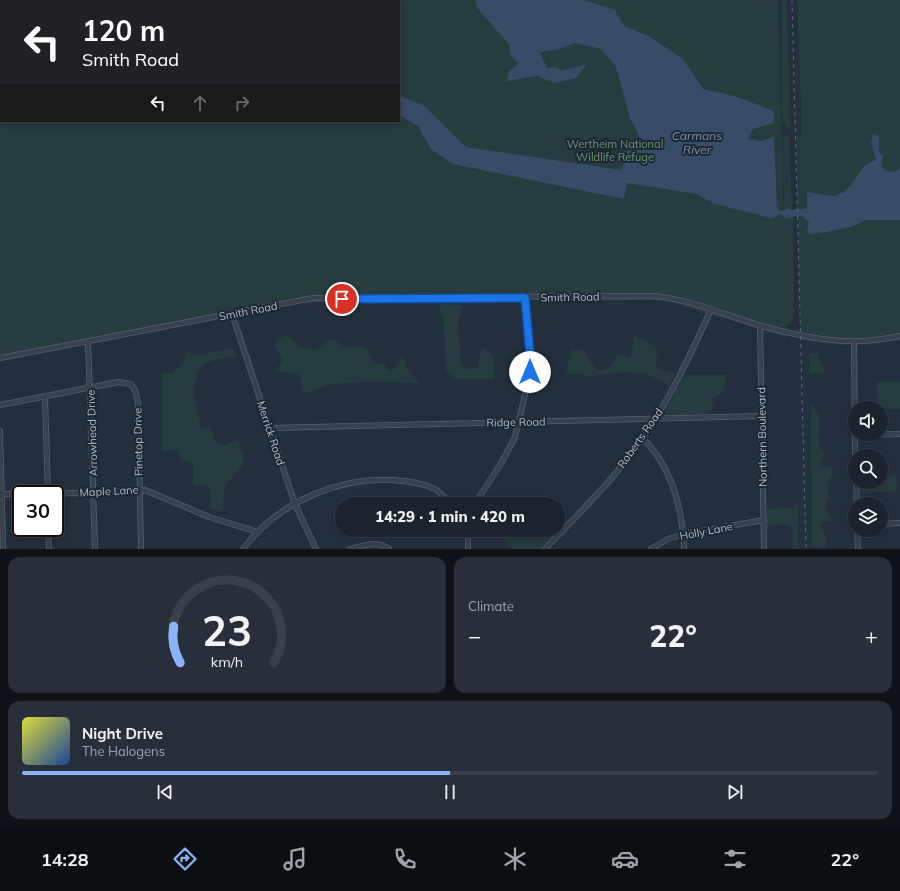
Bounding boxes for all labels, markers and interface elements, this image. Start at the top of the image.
text: 120 m [82,13,165,48]
icon: left [16,16,68,68]
text: Smith Road [82,48,179,71]
icon: left [147,92,169,114]
icon: ahead [189,92,211,114]
icon: right [231,92,253,114]
water label: Carmans River [672,128,722,157]
park label: Wertheim National Wildlife Refuge [567,137,663,164]
pin [325,282,359,316]
icon: arrive [331,288,353,310]
street label: Smith Road [540,289,600,305]
street label: Smith Road [218,298,278,324]
position arrow [509,351,551,393]
street label: Northern Boulevard [754,387,770,487]
street label: Arrowhead Drive [83,389,101,477]
street label: Merrick Road [254,399,288,467]
map controls [848,401,888,537]
button: sound [848,401,888,441]
street label: Roberts Road [614,405,666,471]
street label: Pinetop Drive [130,408,146,476]
street label: Ridge Road [486,414,546,430]
button: search [848,449,888,489]
street label: Maple Lane [79,482,139,500]
speed limit sign: 30 [12,485,64,537]
button: layers [848,497,888,537]
text: 14:29 · 1 min · 420 m [375,507,525,526]
street label: Holly Lane [678,519,734,543]
text: Climate [468,598,514,614]
text: 23 [202,604,252,656]
text: 22° [649,617,697,655]
text: − [468,622,481,650]
text: + [865,622,878,650]
text: km/h [211,653,243,671]
text: Night Drive [82,724,163,743]
text: The Halogens [82,743,165,759]
icon: previous [154,781,176,803]
icon: pause [439,781,461,803]
icon: next [724,781,746,803]
icon: directions [171,845,199,873]
icon: music [281,845,309,873]
icon: phone [391,845,419,873]
icon: climate [501,845,529,873]
icon: car [611,845,639,873]
icon: filters [721,845,749,873]
text: 14:28 [41,848,89,871]
text: 22° [831,848,859,871]

